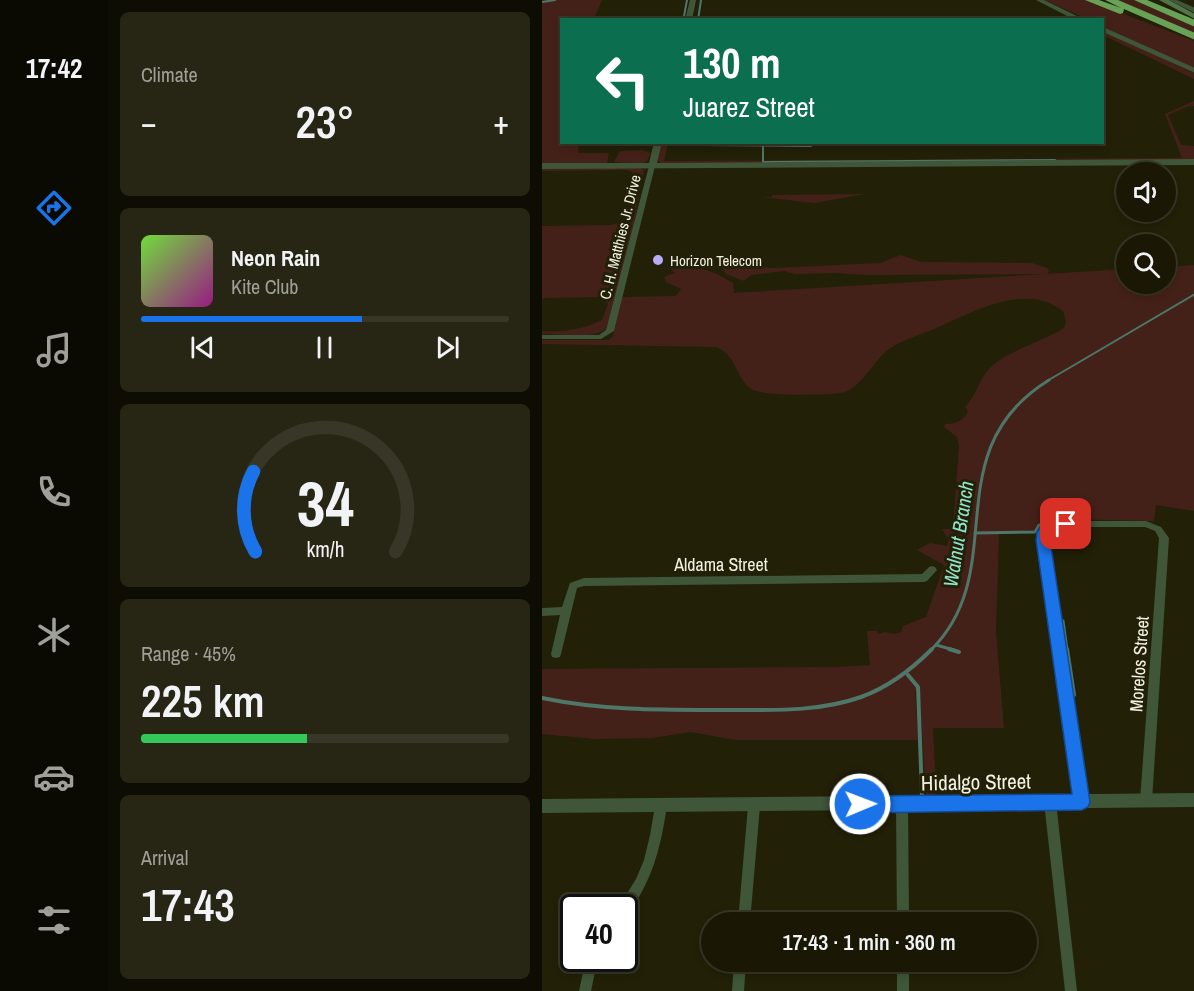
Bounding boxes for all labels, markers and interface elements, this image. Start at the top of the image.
text: 130 m [683,35,781,91]
icon: left [584,42,662,120]
text: 17:42 [26,50,82,86]
text: Climate [141,61,198,88]
text: Juarez Street [683,89,815,125]
text: 23° [295,91,355,152]
text: − [141,100,157,144]
text: + [493,100,509,144]
map controls [1116,162,1176,294]
button: sound [1116,162,1176,222]
street label: C. H. Matthies Jr. Drive [594,172,646,302]
icon: directions [33,187,75,229]
button: search [1116,234,1176,294]
text: Neon Rain [231,243,320,273]
place label: Horizon Telecom [670,250,762,271]
marker: Horizon Telecom [651,253,665,267]
text: Kite Club [231,273,298,300]
icon: music [33,329,75,371]
icon: previous [186,331,219,364]
icon: pause [308,331,341,364]
icon: next [431,331,464,364]
text: 34 [297,462,353,546]
icon: phone [33,471,75,513]
water label: Walnut Branch [936,479,980,589]
pin [1040,498,1091,549]
icon: arrive [1049,507,1082,540]
text: km/h [306,536,344,565]
street label: Aldama Street [673,552,768,577]
icon: climate [33,614,75,656]
street label: Morelos Street [1123,615,1155,713]
text: Range · 45% [141,640,236,667]
text: 225 km [141,670,265,731]
icon: car [33,756,75,798]
street label: Hidalgo Street [921,767,1031,797]
position arrow [828,772,892,836]
text: Arrival [141,844,188,871]
text: 17:43 [141,874,235,935]
speed limit sign: 40 [560,894,638,972]
icon: filters [33,899,75,941]
text: 17:43 · 1 min · 360 m [782,927,956,957]

